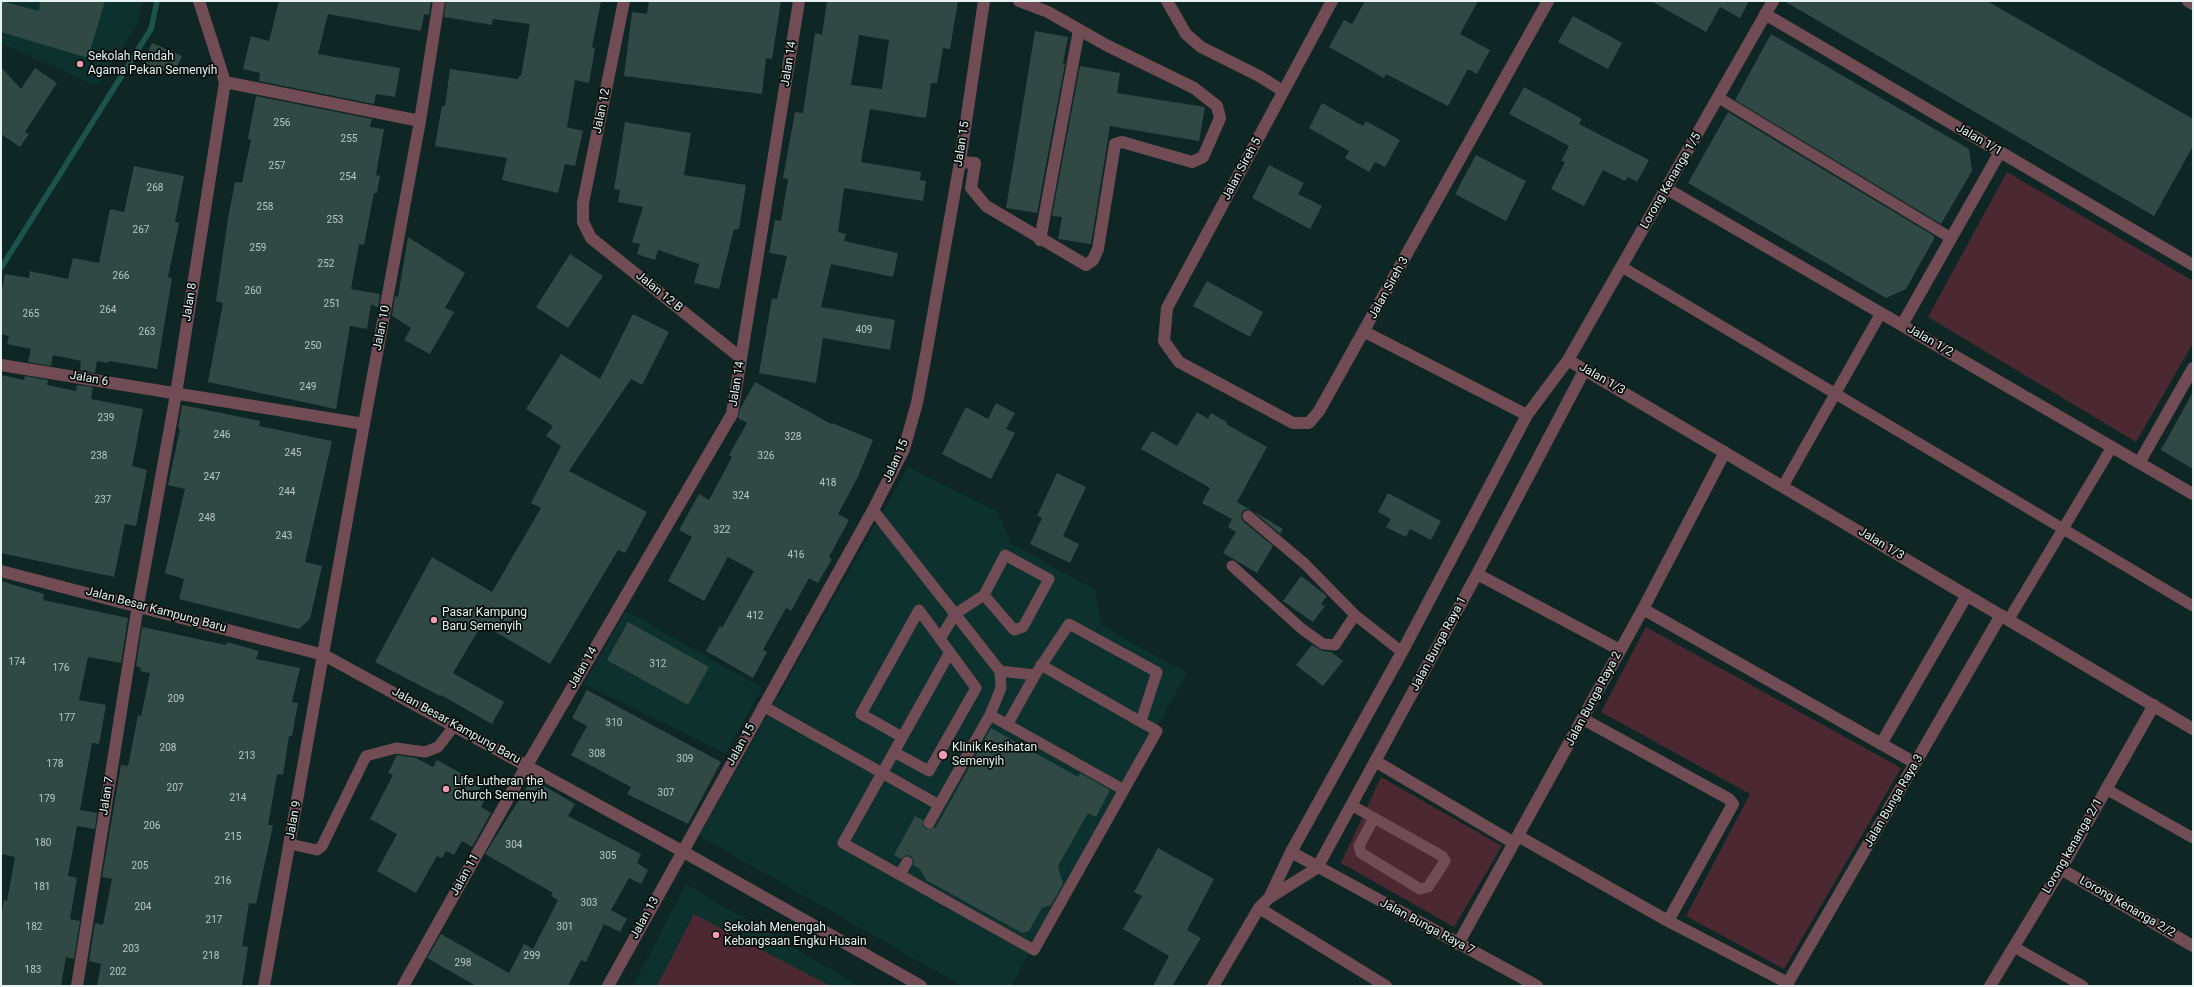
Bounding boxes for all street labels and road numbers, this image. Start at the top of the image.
street label: Jalan 14 [778,40,800,88]
street label: Jalan 12 [591,87,613,135]
street label: Jalan 15 [951,120,973,168]
street label: Jalan 1/1 [1953,121,2005,159]
street label: Lorong Kenanga 1/5 [1638,130,1704,232]
street label: Jalan Sireh 5 [1219,135,1265,203]
street label: Jalan Sireh 3 [1366,254,1412,322]
street label: Jalan 12 B [633,269,685,315]
street label: Jalan 8 [180,282,200,322]
street label: Jalan 10 [371,304,393,352]
street label: Jalan 1/2 [1904,322,1956,360]
street label: Jalan 14 [726,360,748,408]
street label: Jalan 1/3 [1576,360,1628,398]
street label: Jalan 6 [69,369,109,389]
street label: Jalan 15 [880,437,912,485]
street label: Jalan 1/3 [1856,525,1906,563]
street label: Jalan Besar Kampung Baru [84,584,228,636]
street label: Jalan Bunga Raya 1 [1408,594,1470,694]
street label: Jalan 14 [565,645,601,691]
street label: Jalan Bunga Raya 2 [1563,649,1625,749]
street label: Jalan Besar Kampung Baru [389,685,523,767]
street label: Jalan 15 [724,722,758,768]
street label: Jalan Bunga Raya 3 [1862,752,1926,850]
street label: Jalan 7 [97,776,117,816]
street label: Lorong kenanga 2/1 [2040,796,2106,896]
street label: Jalan 9 [284,800,304,840]
street label: Jalan 11 [448,852,482,898]
street label: Lorong Kenanga 2/2 [2076,874,2178,940]
street label: Jalan 13 [628,895,662,941]
street label: Jalan Bunga Raya 7 [1377,896,1477,958]

